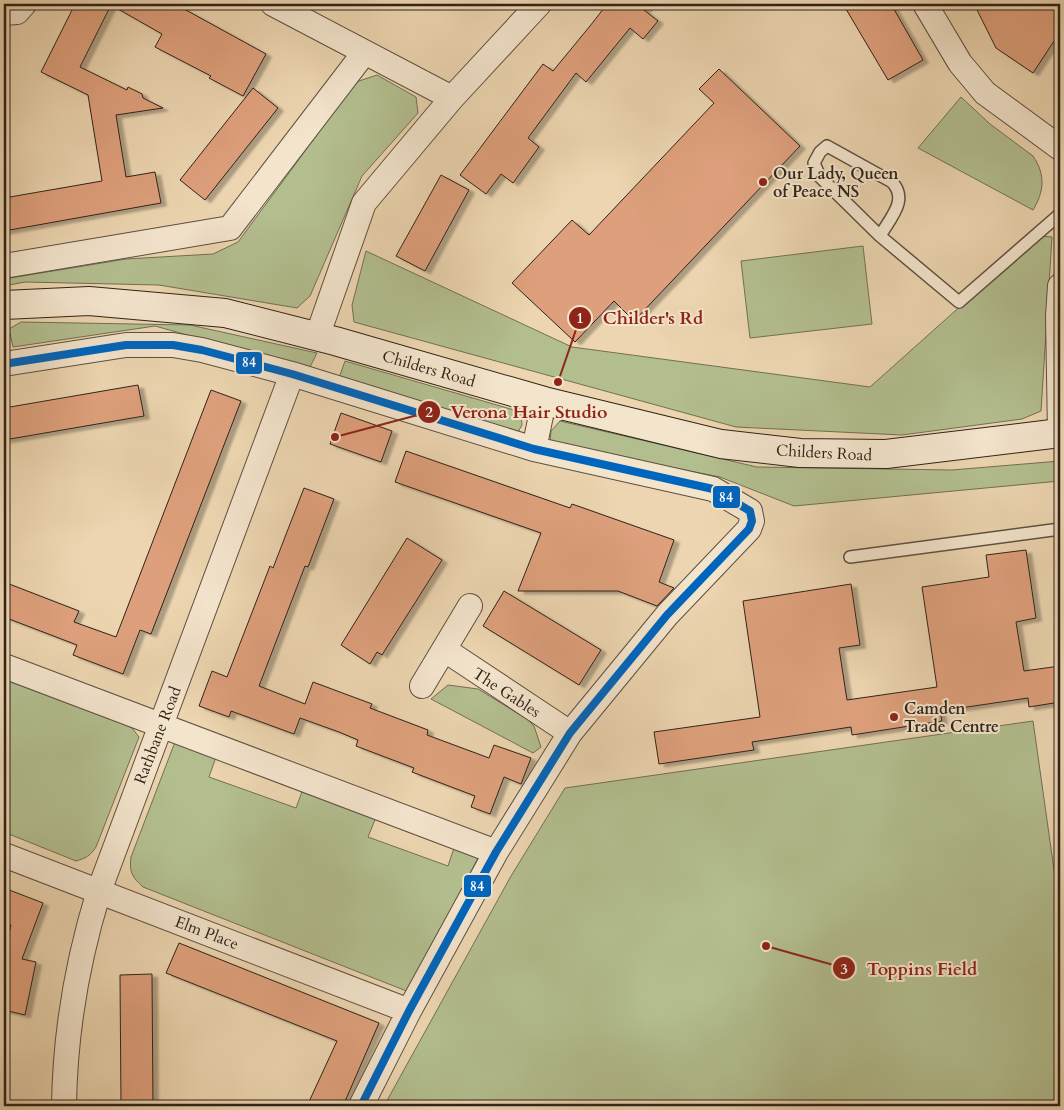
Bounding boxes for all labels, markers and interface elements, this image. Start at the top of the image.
place label: Our Lady, Queen of Peace NS [773,163,899,203]
marker: Our Lady, Queen of Peace NS [757,176,769,188]
callout: Childer's Rd [568,302,713,335]
text: Childer's Rd [603,306,704,331]
text: 1 [576,308,584,328]
street label: Childers Road [380,345,478,393]
line badge: 84 [235,351,263,375]
text: 84 [242,353,256,372]
callout: Verona Hair Studio [416,395,618,428]
text: Verona Hair Studio [451,400,607,425]
text: 2 [425,402,433,422]
street label: Childers Road [775,440,873,467]
line badge: 84 [712,485,741,509]
text: 84 [719,488,733,507]
street label: The Gables [468,663,545,723]
street label: Rathbane Road [129,683,187,787]
place label: Camden Trade Centre [904,698,999,738]
marker: Camden Trade Centre [888,711,900,723]
line badge: 84 [463,874,492,898]
text: 84 [470,877,484,896]
street label: Elm Place [172,911,242,955]
callout: Toppins Field [831,952,987,985]
text: Toppins Field [867,957,978,982]
text: 3 [840,959,848,979]

